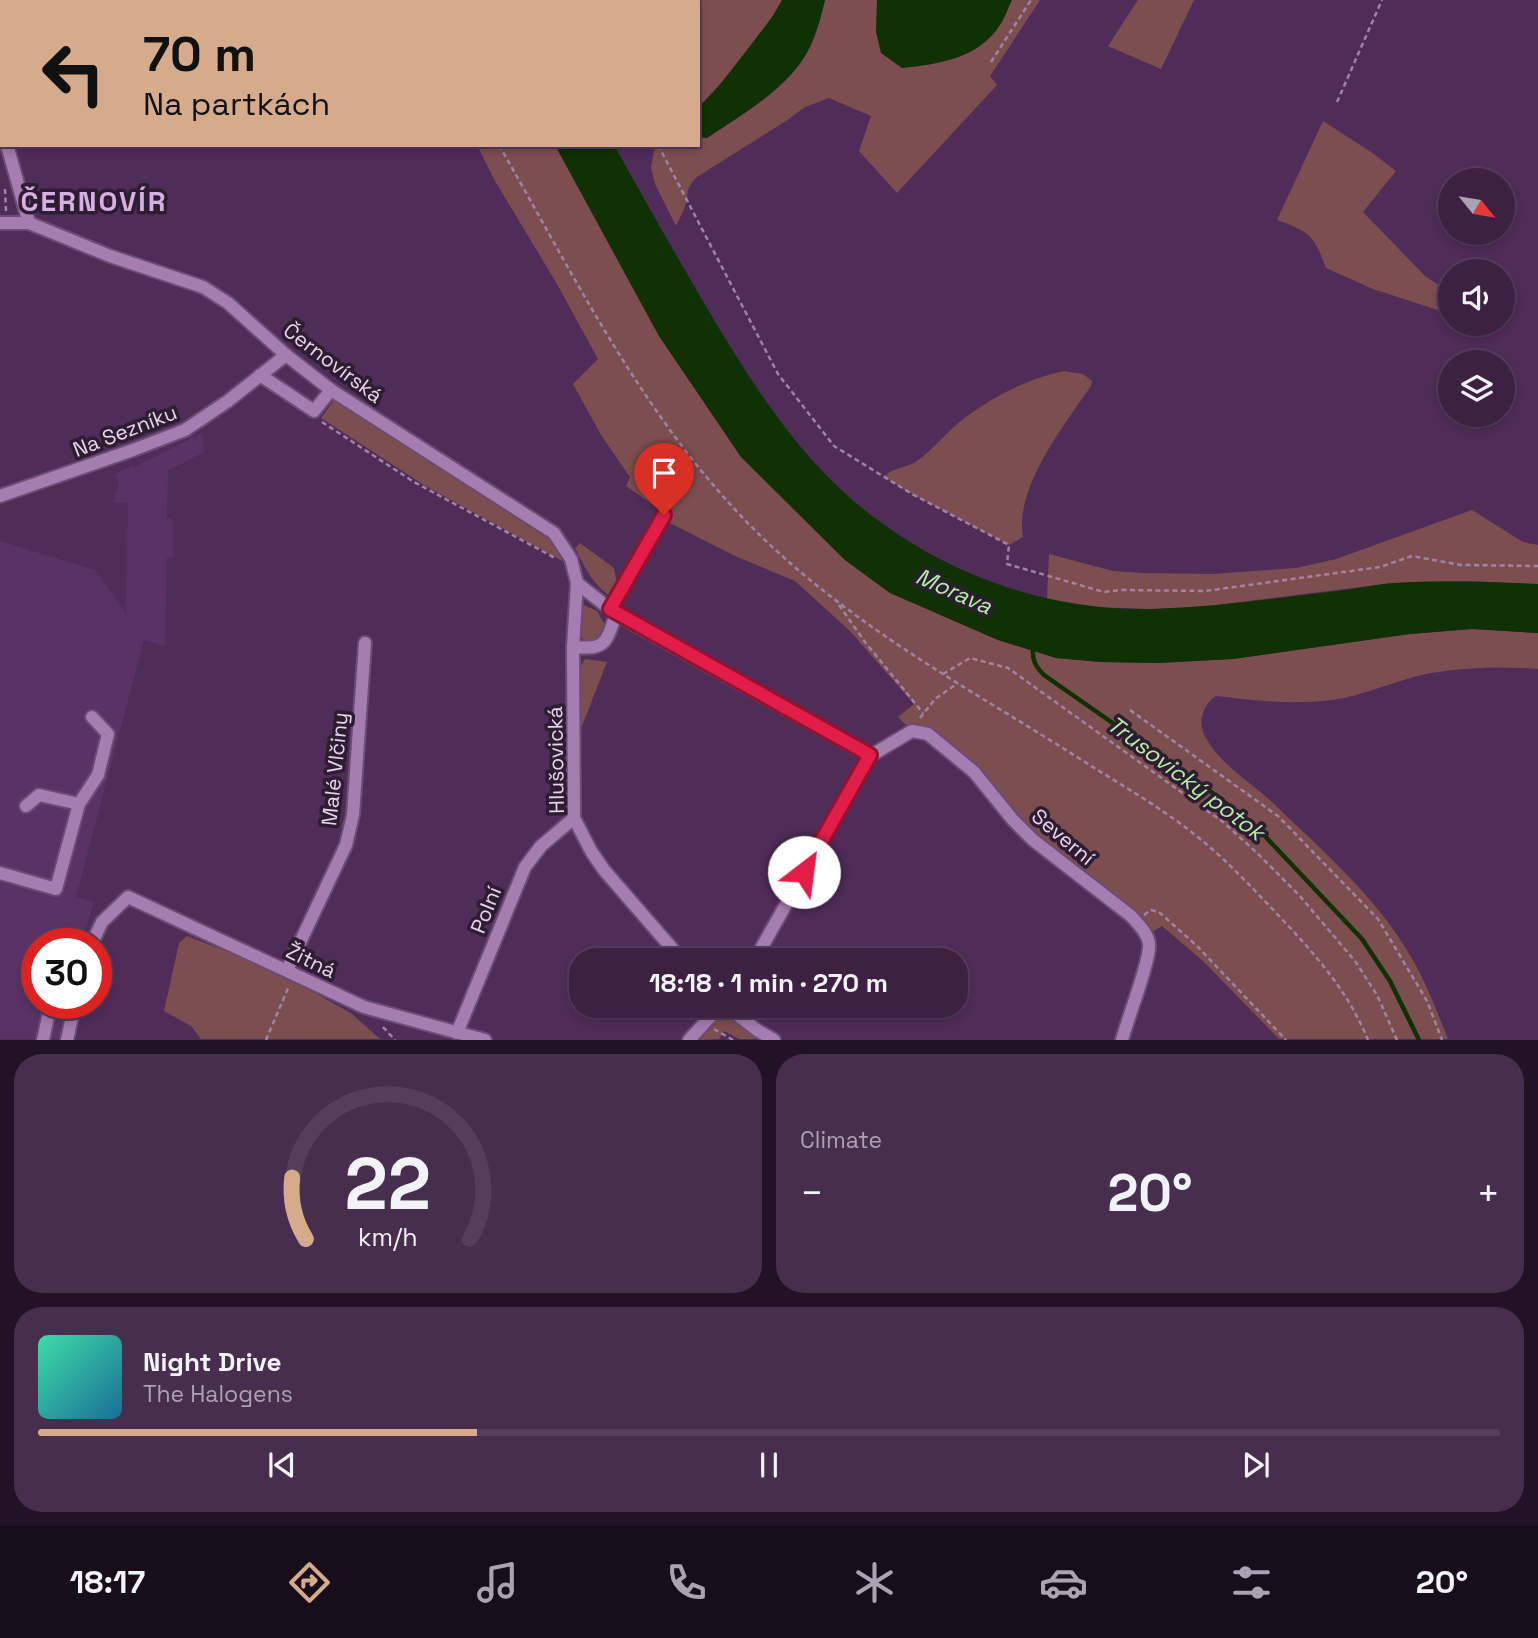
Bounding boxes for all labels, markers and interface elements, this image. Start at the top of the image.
text: 70 m [143,23,256,85]
icon: left [28,28,119,119]
text: Na partkách [143,84,330,124]
north arrow [1438,168,1516,245]
map controls [1438,168,1515,427]
district label: ČERNOVÍR [21,183,167,219]
button: sound [1438,259,1515,336]
street label: Černovírská [278,316,388,409]
button: layers [1438,350,1515,427]
street label: Na Sezníku [69,398,181,463]
pin [634,443,694,515]
icon: arrive [645,454,683,492]
water label: Morava [911,561,997,621]
street label: Hlušovická [541,706,570,814]
water label: Trusovický potok [1101,709,1273,849]
street label: Malé Vlčiny [315,711,354,827]
street label: Severní [1026,802,1101,871]
position arrow [767,835,841,909]
street label: Polní [464,882,507,937]
speed limit sign: 30 [21,928,112,1019]
street label: Žitná [282,937,340,984]
text: 18:18 · 1 min · 270 m [649,966,888,1000]
text: Climate [800,1125,882,1155]
text: 22 [345,1138,431,1231]
text: 20° [1107,1160,1193,1226]
text: − [800,1169,824,1217]
text: + [1476,1169,1500,1217]
text: km/h [358,1221,418,1253]
text: Night Drive [143,1345,281,1379]
text: The Halogens [143,1379,293,1409]
icon: previous [263,1446,301,1484]
icon: pause [750,1446,788,1484]
icon: next [1237,1446,1275,1484]
icon: directions [285,1558,334,1607]
icon: music [473,1558,522,1607]
icon: phone [662,1558,711,1607]
icon: climate [850,1558,899,1607]
icon: car [1039,1558,1088,1607]
icon: filters [1227,1558,1276,1607]
text: 18:17 [70,1562,145,1602]
text: 20° [1416,1562,1468,1602]

